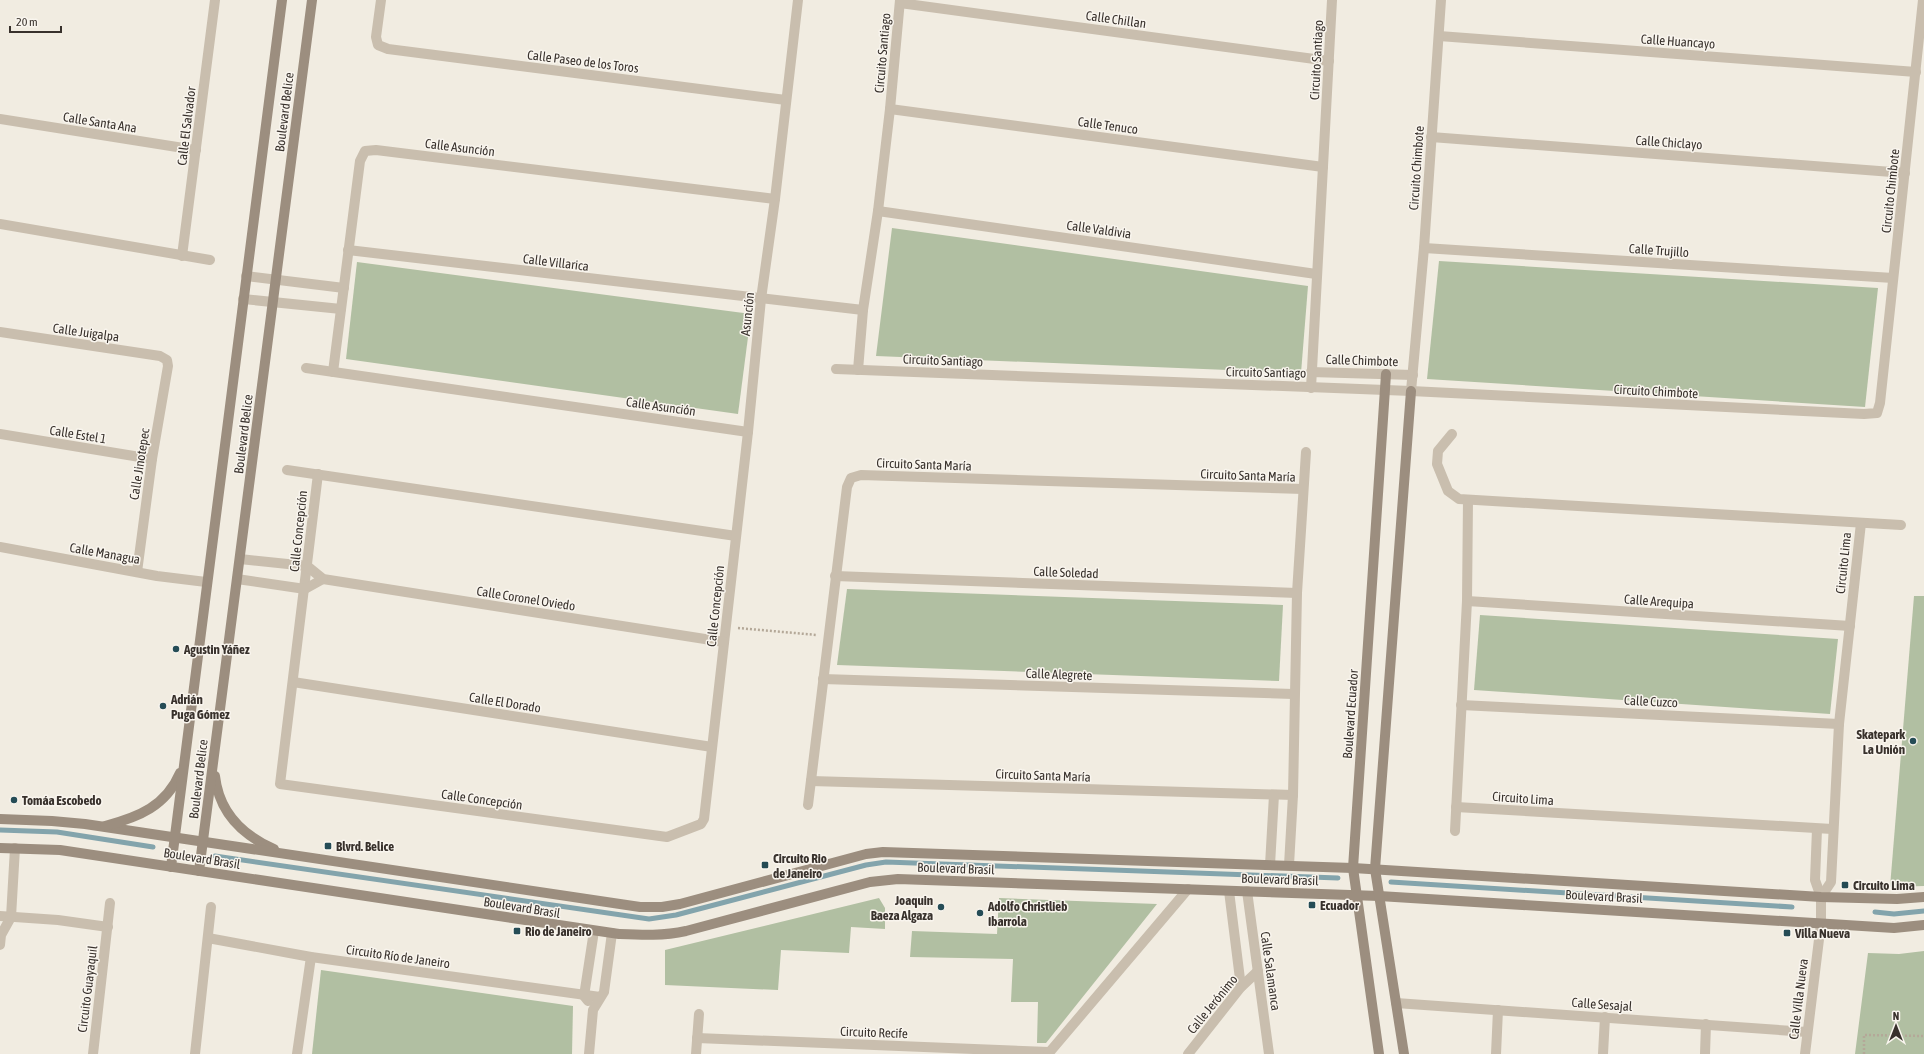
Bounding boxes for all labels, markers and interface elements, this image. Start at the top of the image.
scale bar [10,8,61,34]
street label: Calle Chillan [1085,8,1147,31]
street label: Circuito Santiago [872,12,893,94]
text: 20 m [16,15,38,29]
street label: Circuito Santiago [1307,20,1326,101]
street label: Calle Huancayo [1640,31,1716,52]
street label: Calle Paseo de los Toros [526,47,640,76]
street label: Boulevard Belice [272,71,297,153]
street label: Calle El Salvador [174,86,199,166]
street label: Calle Santa Ana [62,109,138,136]
street label: Calle Tenuco [1077,114,1139,137]
street label: Circuito Chimbote [1406,125,1427,211]
street label: Calle Chiclayo [1635,133,1703,152]
street label: Calle Asunción [424,136,496,159]
street label: Circuito Chimbote [1879,148,1902,234]
street label: Calle Valdivia [1066,218,1132,241]
street label: Calle Trujillo [1628,241,1690,260]
street label: Calle Villarica [522,251,590,274]
street label: Asunción [738,292,757,337]
street label: Calle Juigalpa [52,320,120,345]
street label: Circuito Santiago [903,352,983,369]
street label: Calle Chimbote [1325,352,1399,369]
street label: Circuito Santiago [1226,364,1306,381]
street label: Circuito Chimbote [1613,382,1699,401]
street label: Boulevard Belice [231,393,256,475]
street label: Calle Asunción [625,394,697,419]
street label: Calle Estel 1 [48,423,107,446]
street label: Calle Jinotepec [126,427,153,501]
street label: Circuito Santa María [876,455,972,474]
street label: Circuito Santa María [1200,466,1296,485]
street label: Calle Concepción [287,490,310,572]
street label: Circuito Lima [1833,532,1854,595]
street label: Calle Managua [68,540,141,567]
street label: Calle Soledad [1033,564,1099,581]
street label: Calle Concepción [704,565,727,647]
street label: Calle Coronel Oviedo [475,583,576,614]
street label: Calle Arequipa [1624,592,1694,611]
place label: Agustin Yáñez [183,642,250,657]
marker: Agustin Yáñez [171,644,181,654]
street label: Calle Alegrete [1025,666,1093,683]
street label: Boulevard Ecuador [1340,669,1361,759]
street label: Calle El Dorado [468,689,542,716]
place label: Adrián Puga Gómez [170,692,230,722]
street label: Calle Cuzco [1624,693,1678,710]
marker: Adrián Puga Gómez [158,701,168,711]
place label: Skatepark La Unión [1856,727,1905,757]
marker: Skatepark La Unión [1908,736,1918,746]
street label: Boulevard Belice [186,738,211,820]
street label: Circuito Santa María [995,766,1091,785]
street label: Calle Concepción [440,786,523,813]
street label: Circuito Lima [1492,789,1554,808]
place label: Tomáa Escobedo [22,793,102,808]
marker: Tomáa Escobedo [9,795,19,805]
place label: Blvrd. Belice [336,839,394,854]
marker: Blvrd. Belice [323,841,333,851]
street label: Boulevard Brasil [162,845,242,872]
place label: Circuito Rio de Janeiro [773,851,827,881]
marker: Circuito Rio de Janeiro [760,860,770,870]
street label: Boulevard Brasil [917,860,996,877]
street label: Boulevard Brasil [1241,871,1320,888]
place label: Circuito Lima [1853,878,1915,893]
marker: Circuito Lima [1840,880,1850,890]
street label: Boulevard Brasil [1565,887,1644,906]
place label: Joaquin Baeza Algaza [871,893,933,923]
street label: Boulevard Brasil [482,894,562,921]
place label: Ecuador [1320,898,1360,913]
place label: Adolfo Christlieb Ibarrola [987,899,1067,929]
marker: Ecuador [1307,900,1317,910]
marker: Joaquin Baeza Algaza [936,902,946,912]
marker: Adolfo Christlieb Ibarrola [975,908,985,918]
place label: Rio de Janeiro [525,924,592,939]
marker: Rio de Janeiro [512,926,522,936]
place label: Villa Nueva [1794,926,1850,941]
marker: Villa Nueva [1782,928,1792,938]
street label: Calle Salamanca [1258,930,1283,1012]
street label: Circuito Río de Janeiro [345,942,451,971]
street label: Circuito Guayaquil [75,944,100,1033]
street label: Calle Villa Nueva [1786,958,1811,1040]
street label: Calle Jerónimo [1184,972,1241,1037]
street label: Calle Sesajal [1571,995,1633,1014]
north arrow [1876,1006,1916,1046]
text: N [1893,1010,1899,1022]
street label: Circuito Recife [840,1024,908,1041]

